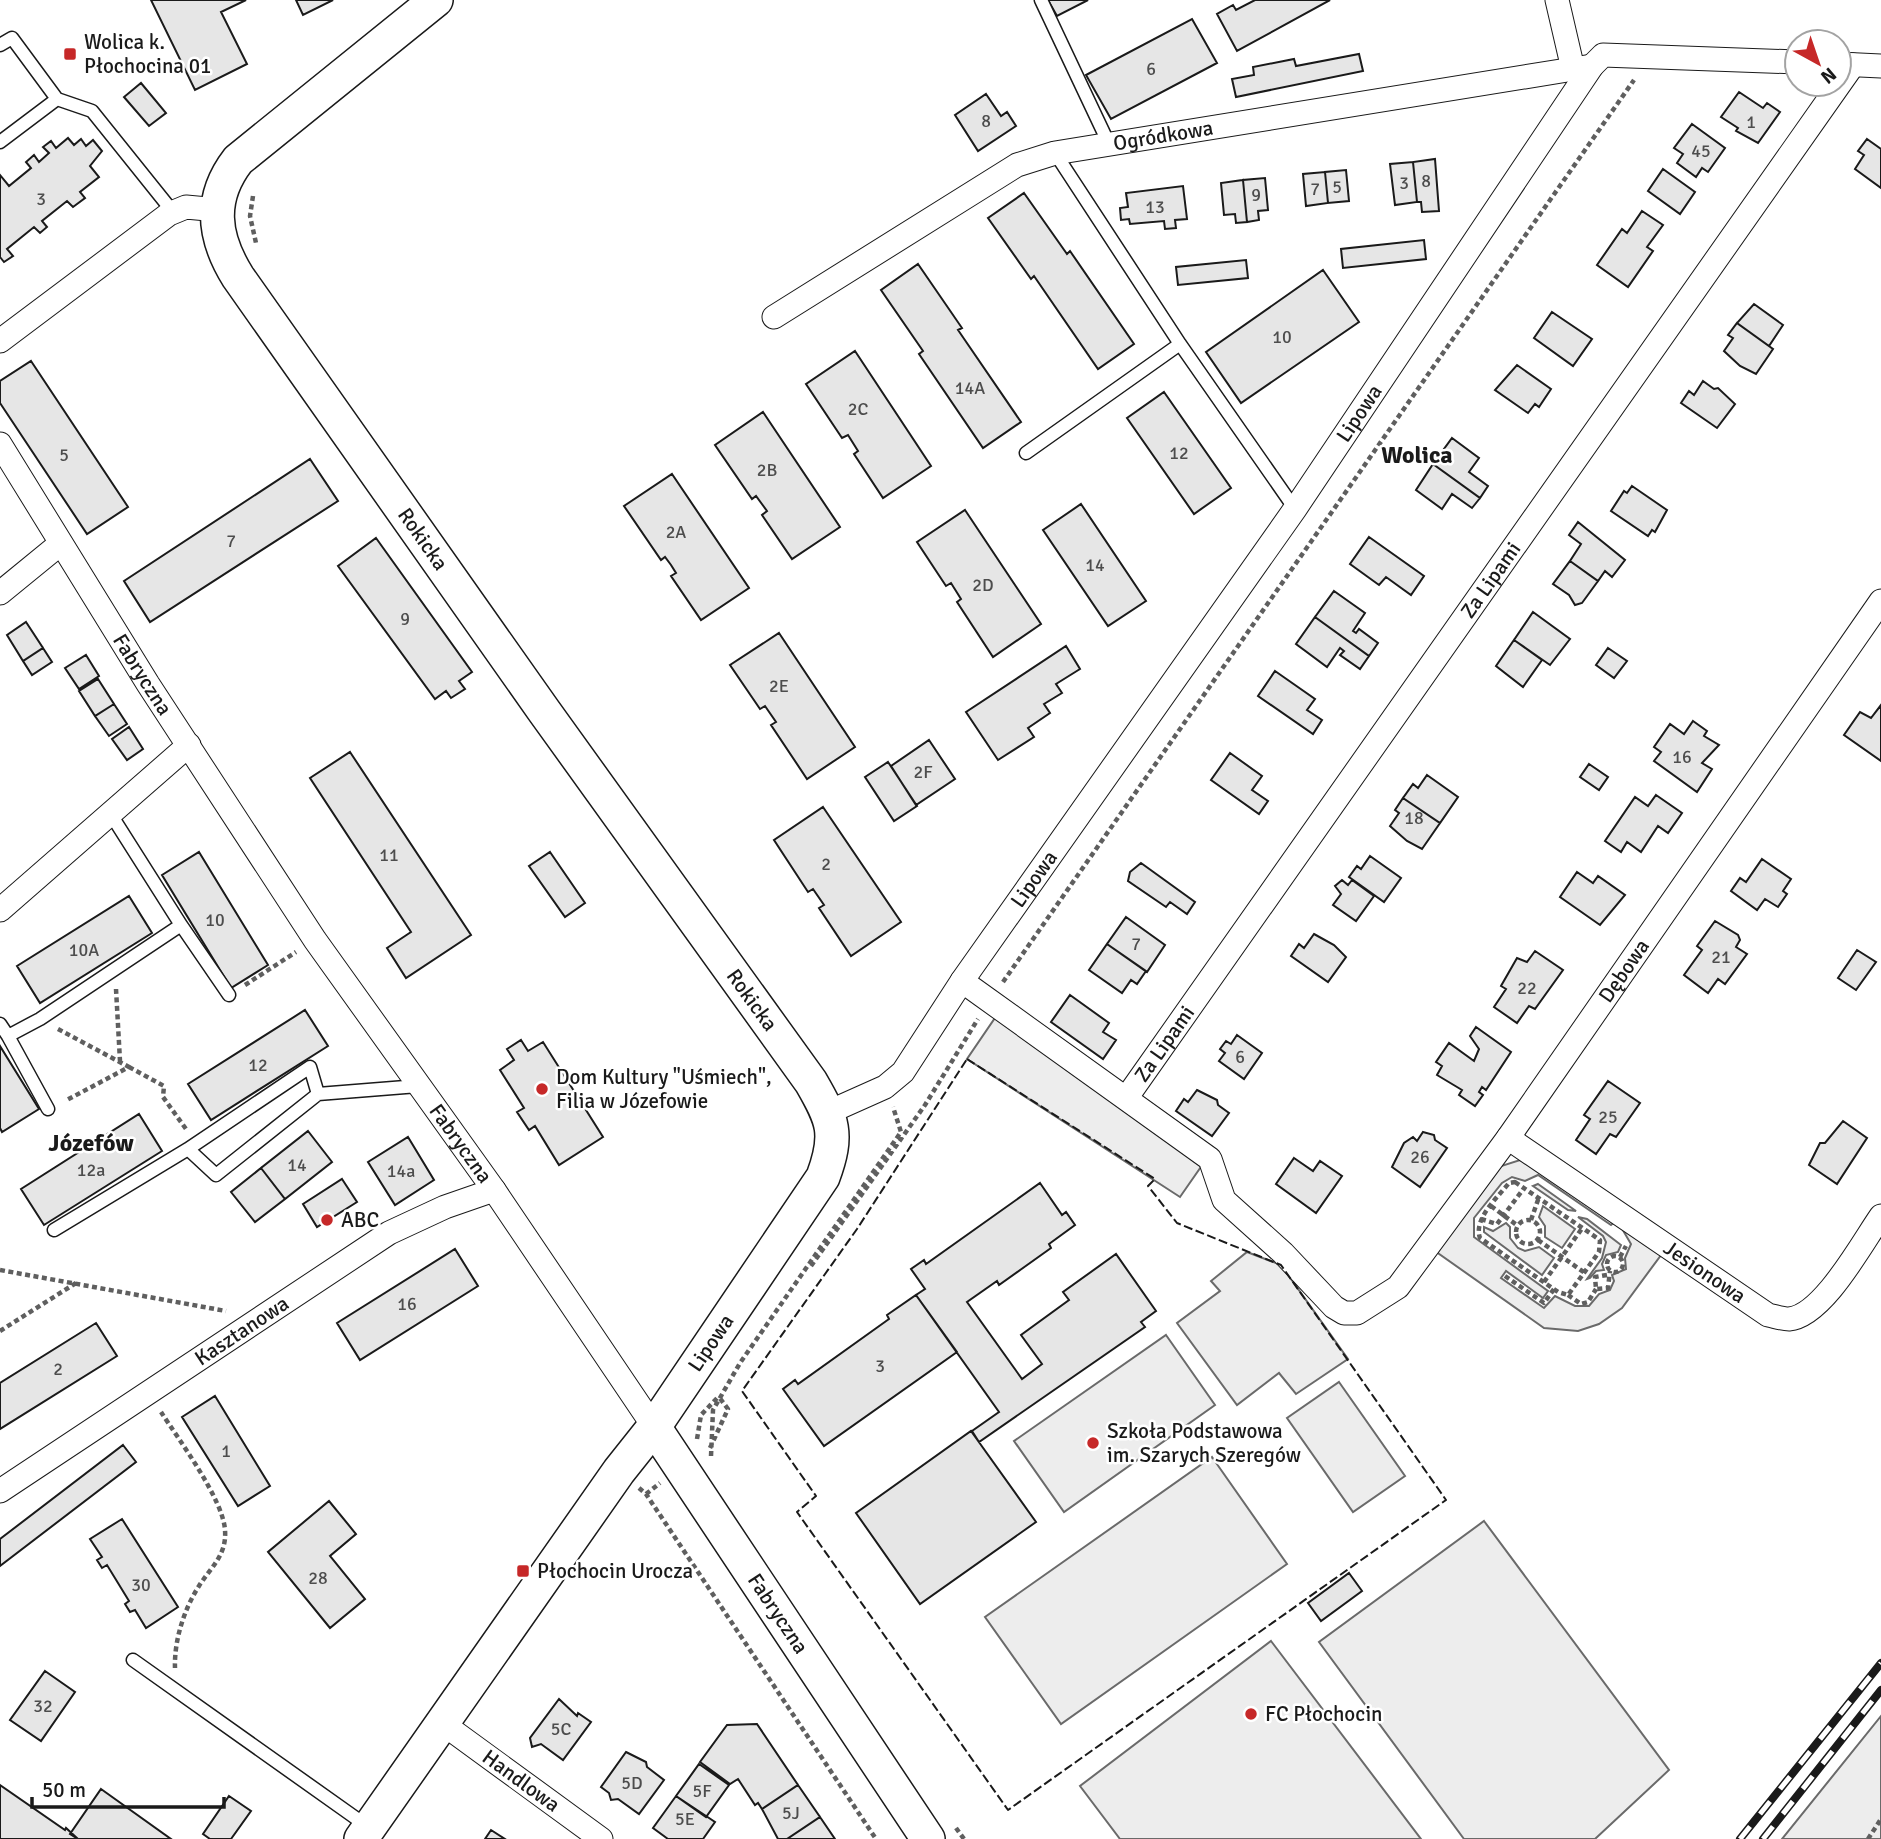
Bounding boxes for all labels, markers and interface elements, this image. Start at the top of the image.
north arrow [1783,28,1853,98]
place label: Wolica k. Płochocina 01 [84,29,211,79]
marker: Wolica k. Płochocina 01 [62,46,78,62]
house number: 6 [1146,58,1156,80]
text: N [1816,62,1841,89]
house number: 8 [981,110,991,132]
house number: 1 [1746,111,1756,133]
street label: Ogródkowa [1111,115,1215,156]
house number: 45 [1691,140,1711,162]
house number: 8 [1421,170,1431,192]
house number: 3 [1399,172,1409,194]
house number: 5 [1332,176,1342,198]
house number: 7 [1310,178,1320,200]
house number: 9 [1251,184,1261,206]
house number: 3 [36,188,46,210]
house number: 13 [1145,196,1165,218]
house number: 10 [1272,326,1292,348]
house number: 14A [955,377,985,399]
street label: Lipowa [1331,380,1388,447]
house number: 2C [848,398,868,420]
district label: Wolica [1381,440,1453,470]
house number: 12 [1169,442,1189,464]
house number: 5 [59,444,69,466]
house number: 2B [757,459,777,481]
street label: Rokicka [392,503,454,575]
house number: 2A [666,521,686,543]
house number: 7 [226,530,236,552]
street label: Za Lipami [1455,537,1526,623]
house number: 14 [1085,554,1105,576]
house number: 2D [972,574,994,596]
house number: 9 [400,608,410,630]
street label: Fabryczna [107,629,178,720]
house number: 2E [769,675,789,697]
house number: 16 [1672,746,1692,768]
house number: 2F [913,761,933,783]
house number: 18 [1404,807,1424,829]
house number: 11 [379,844,399,866]
street label: Lipowa [1005,845,1063,913]
house number: 2 [821,853,831,875]
house number: 10 [205,909,225,931]
house number: 7 [1131,933,1141,955]
street label: Dębowa [1593,934,1655,1008]
house number: 10A [69,939,99,961]
house number: 21 [1711,946,1731,968]
street label: Rokicka [721,964,783,1036]
house number: 22 [1517,977,1537,999]
street label: Za Lipami [1129,1001,1200,1087]
house number: 6 [1235,1046,1245,1068]
house number: 12 [248,1054,268,1076]
place label: Dom Kultury "Uśmiech", Filia w Józefowie [556,1064,772,1114]
marker: Dom Kultury "Uśmiech", Filia w Józefowie [534,1081,550,1097]
street label: Fabryczna [424,1099,498,1188]
house number: 25 [1598,1106,1618,1128]
district label: Józefów [48,1128,135,1158]
house number: 26 [1410,1146,1430,1168]
house number: 14 [287,1154,307,1176]
house number: 12a [77,1159,105,1181]
house number: 14a [387,1160,415,1182]
place label: ABC [341,1207,379,1233]
marker: ABC [319,1212,335,1228]
street label: Jesionowa [1659,1235,1751,1309]
street label: Kasztanowa [190,1290,294,1371]
house number: 16 [397,1293,417,1315]
street label: Lipowa [682,1309,739,1377]
house number: 3 [875,1355,885,1377]
house number: 2 [53,1358,63,1380]
place label: Szkoła Podstawowa im. Szarych Szeregów [1107,1418,1301,1468]
marker: Szkoła Podstawowa im. Szarych Szeregów [1085,1435,1101,1451]
house number: 1 [221,1440,231,1462]
place label: Płochocin Urocza [537,1558,693,1584]
marker: Płochocin Urocza [515,1563,531,1579]
house number: 28 [308,1567,328,1589]
street label: Fabryczna [742,1568,814,1659]
house number: 30 [131,1574,151,1596]
house number: 32 [33,1695,53,1717]
place label: FC Płochocin [1265,1701,1383,1727]
marker: FC Płochocin [1243,1706,1259,1722]
house number: 5C [551,1718,571,1740]
street label: Handlowa [477,1744,565,1818]
scale bar [32,1766,224,1810]
house number: 5D [621,1772,643,1794]
text: 50 m [42,1777,86,1803]
house number: 5F [692,1780,712,1802]
house number: 5J [782,1802,800,1824]
house number: 5E [675,1808,695,1830]

